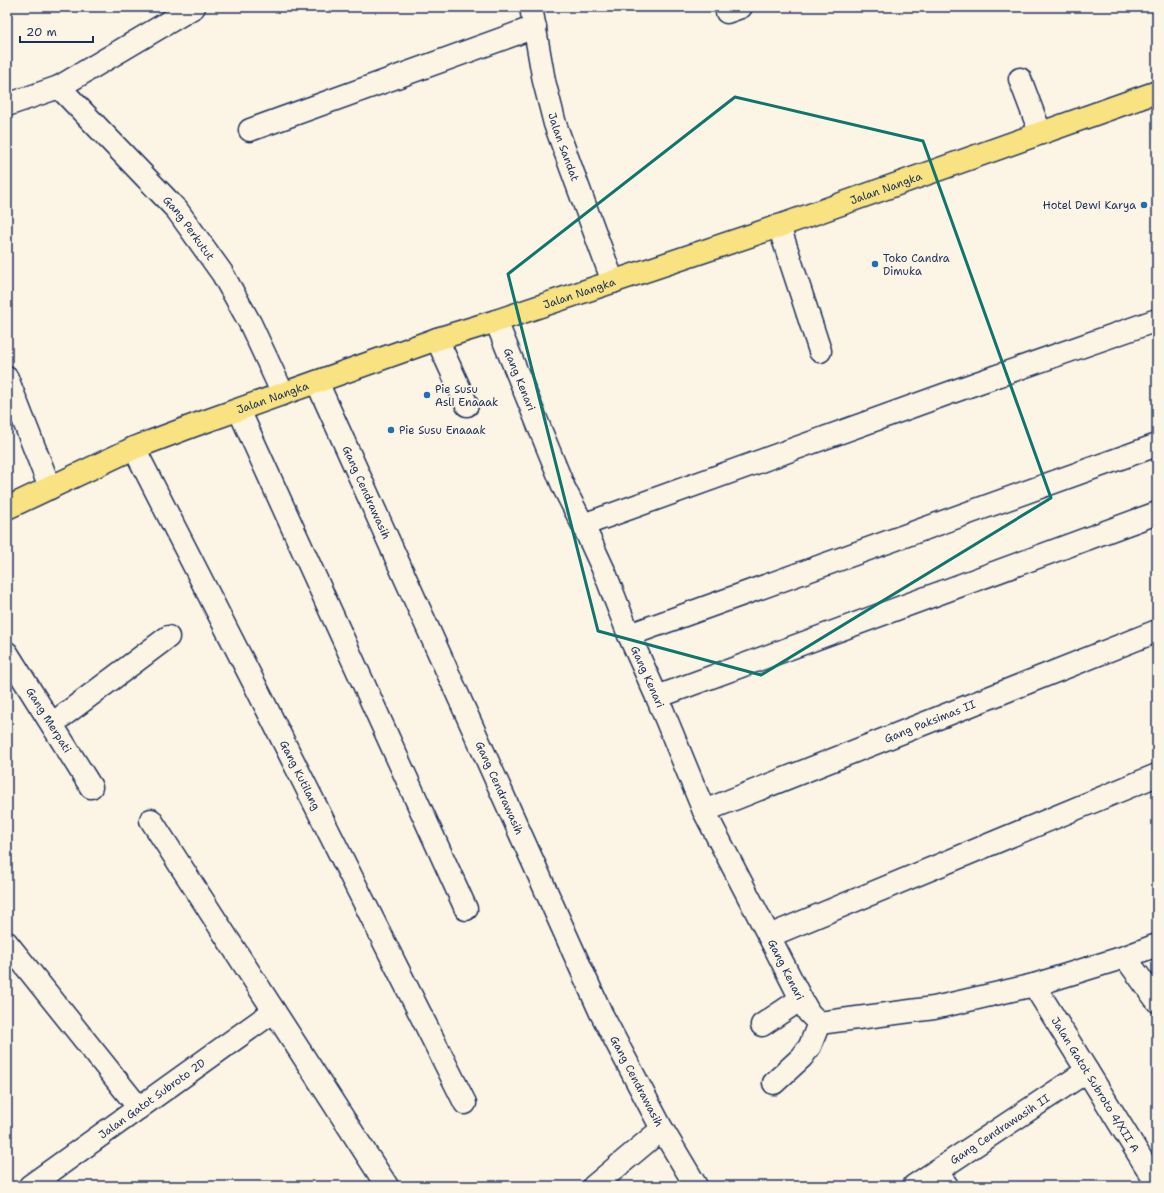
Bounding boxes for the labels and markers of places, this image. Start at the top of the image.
place label: Hotel Dewi Karya [1043,198,1136,213]
marker: Hotel Dewi Karya [1139,200,1149,210]
place label: Toko Candra Dimuka [883,251,950,279]
marker: Toko Candra Dimuka [870,259,880,269]
place label: Pie Susu Asli Enaaak [435,382,498,410]
marker: Pie Susu Asli Enaaak [422,390,432,400]
place label: Pie Susu Enaaak [399,423,486,438]
marker: Pie Susu Enaaak [386,425,396,435]

